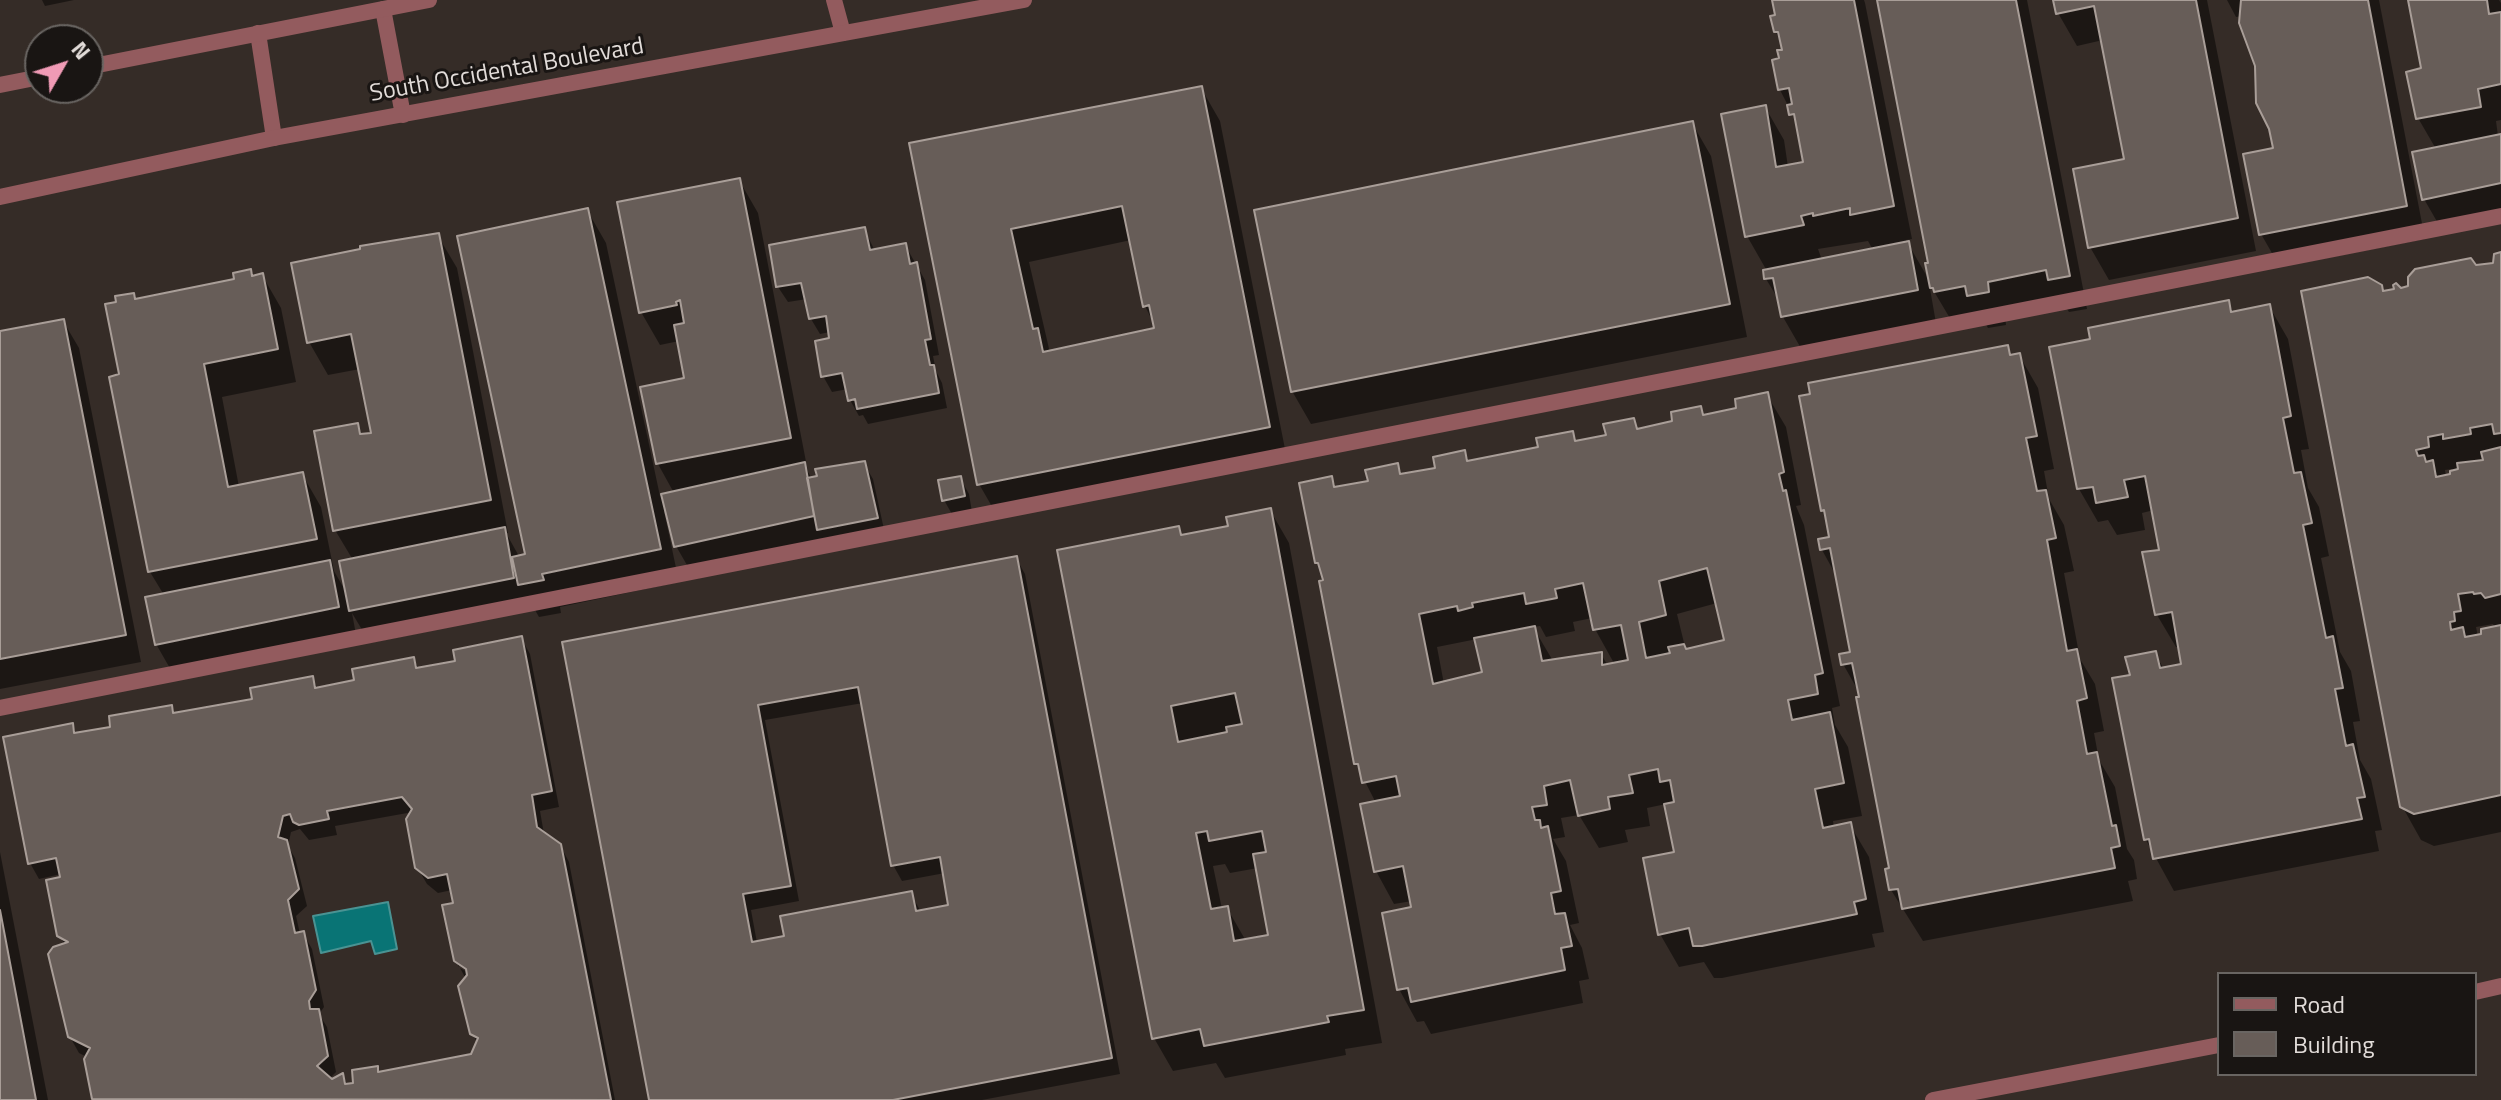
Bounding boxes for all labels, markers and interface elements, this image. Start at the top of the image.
north arrow [24,24,104,104]
street label: South Occidental Boulevard [368,33,646,109]
text: N [63,34,99,67]
legend [2217,972,2477,1076]
text: Road [2293,986,2345,1022]
text: Building [2293,1026,2375,1062]

